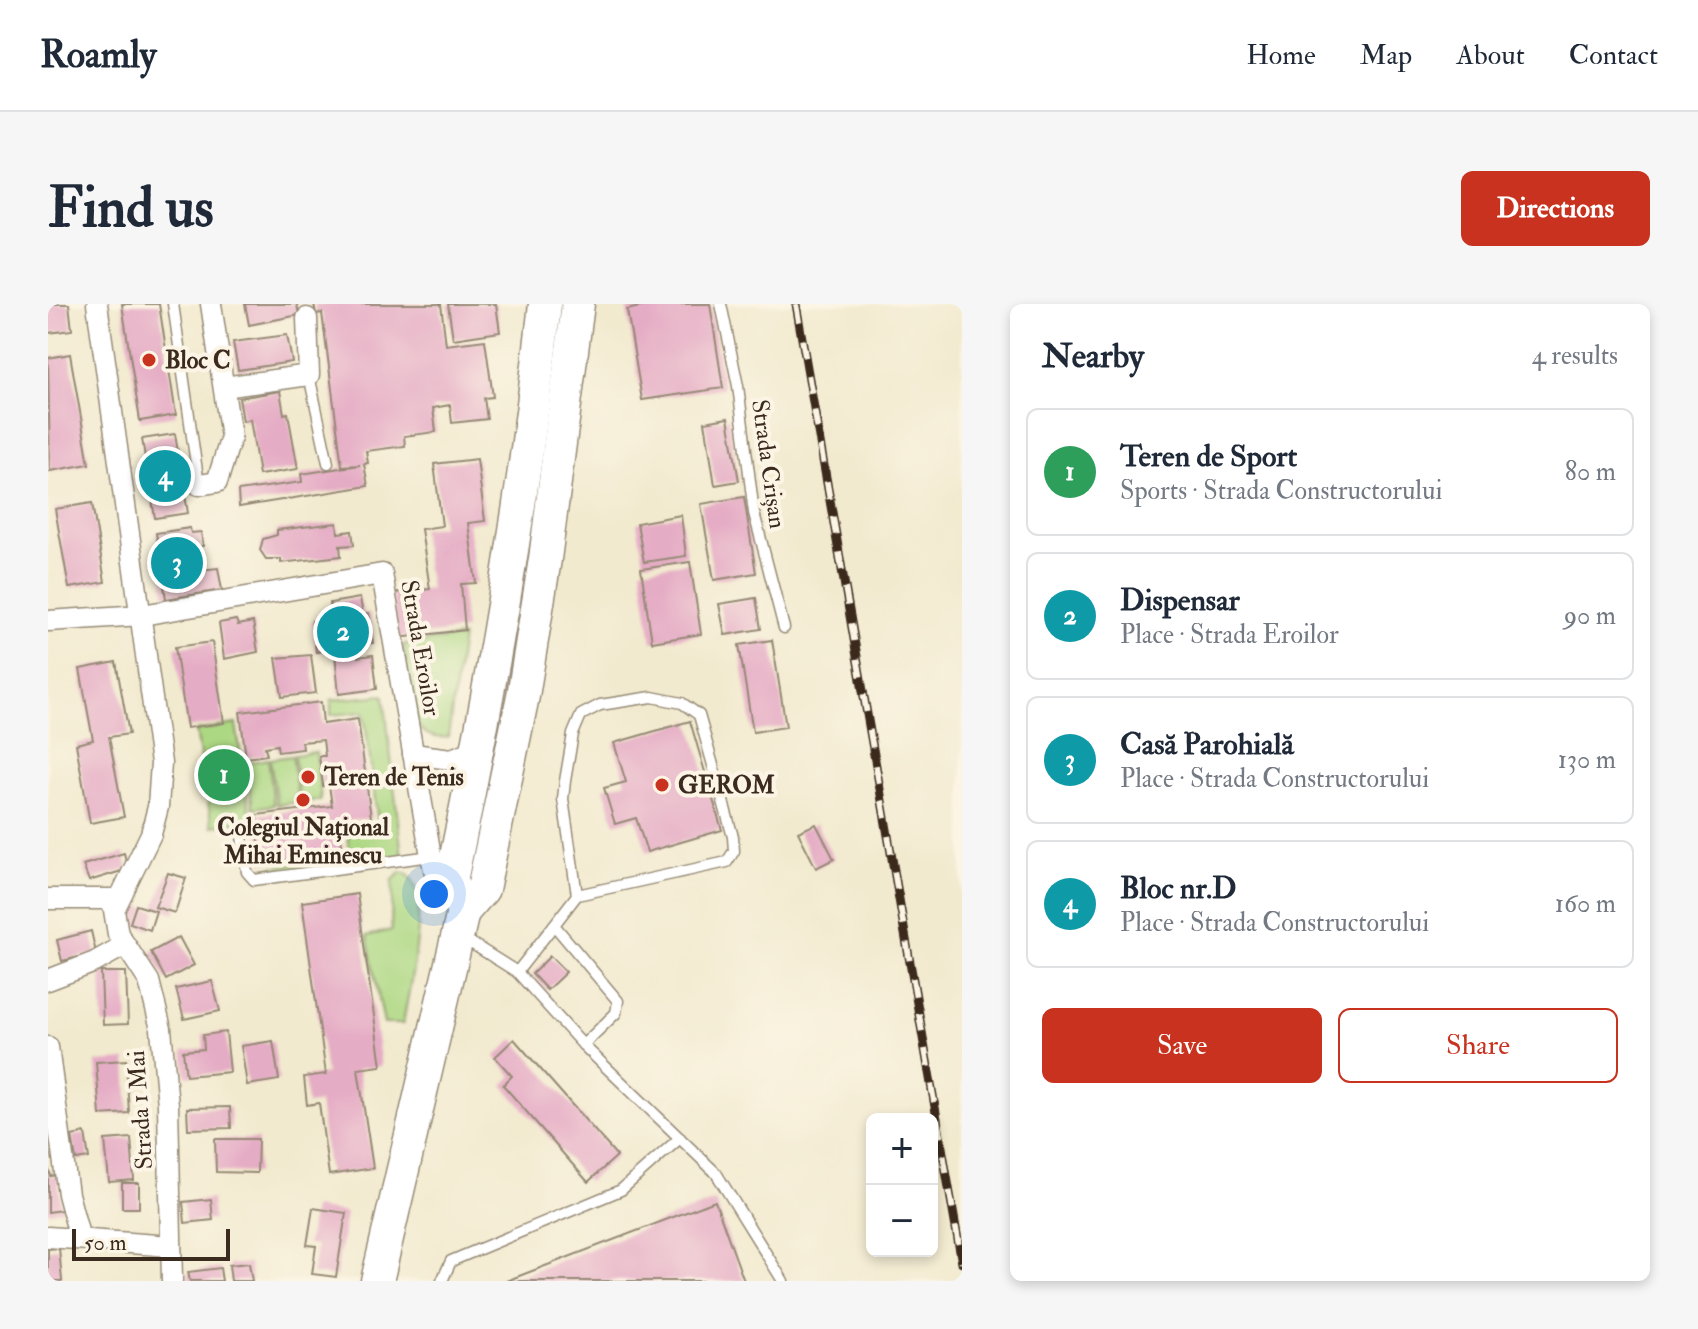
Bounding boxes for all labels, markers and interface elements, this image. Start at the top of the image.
text: Roamly [40,31,157,79]
text: Home [1246,38,1316,73]
text: Map [1360,38,1412,73]
text: About [1456,38,1525,73]
text: Contact [1569,38,1658,73]
button: Directions [1461,171,1650,246]
text: Find us [48,173,214,244]
text: Nearby [1042,335,1144,378]
text: 4 results [1532,340,1618,372]
place label: Bloc C [165,345,231,376]
marker: Bloc C [140,351,158,369]
street label: Strada Crișan [744,398,793,531]
text: Teren de Sport [1120,438,1297,475]
pin: 4 [139,446,191,506]
text: 1 [1065,456,1075,488]
text: 80 m [1565,456,1616,488]
text: Sports · Strada Constructorului [1120,475,1442,507]
pin: 3 [151,533,203,593]
street label: Strada Eroilor [393,578,448,718]
text: Dispensar [1120,582,1240,619]
text: 2 [1063,600,1077,632]
text: 90 m [1564,600,1616,632]
pin: 2 [317,602,369,662]
text: Place · Strada Eroilor [1120,619,1339,651]
text: Casă Parohială [1120,726,1294,763]
text: 3 [1065,744,1075,776]
text: 130 m [1558,744,1616,776]
pin: 1 [198,745,250,805]
place label: Teren de Tenis [323,762,464,793]
text: Place · Strada Constructorului [1120,763,1429,795]
marker: Teren de Tenis [299,768,317,786]
place label: GEROM [678,770,775,801]
marker: GEROM [653,776,671,794]
marker: Colegiul Național Mihai Eminescu [294,791,312,809]
place label: Colegiul Național Mihai Eminescu [217,812,390,871]
text: Bloc nr.D [1120,870,1236,907]
your location [414,874,454,914]
text: 4 [1063,888,1077,920]
text: 160 m [1555,888,1616,920]
text: Place · Strada Constructorului [1120,907,1429,939]
button: Save [1042,1008,1322,1083]
button: Share [1338,1008,1618,1083]
street label: Strada 1 Mai [121,1049,160,1171]
map controls [866,1113,938,1257]
button: + [866,1113,938,1185]
button: − [866,1185,938,1257]
scale bar [72,1225,230,1261]
text: 50 m [84,1229,126,1257]

